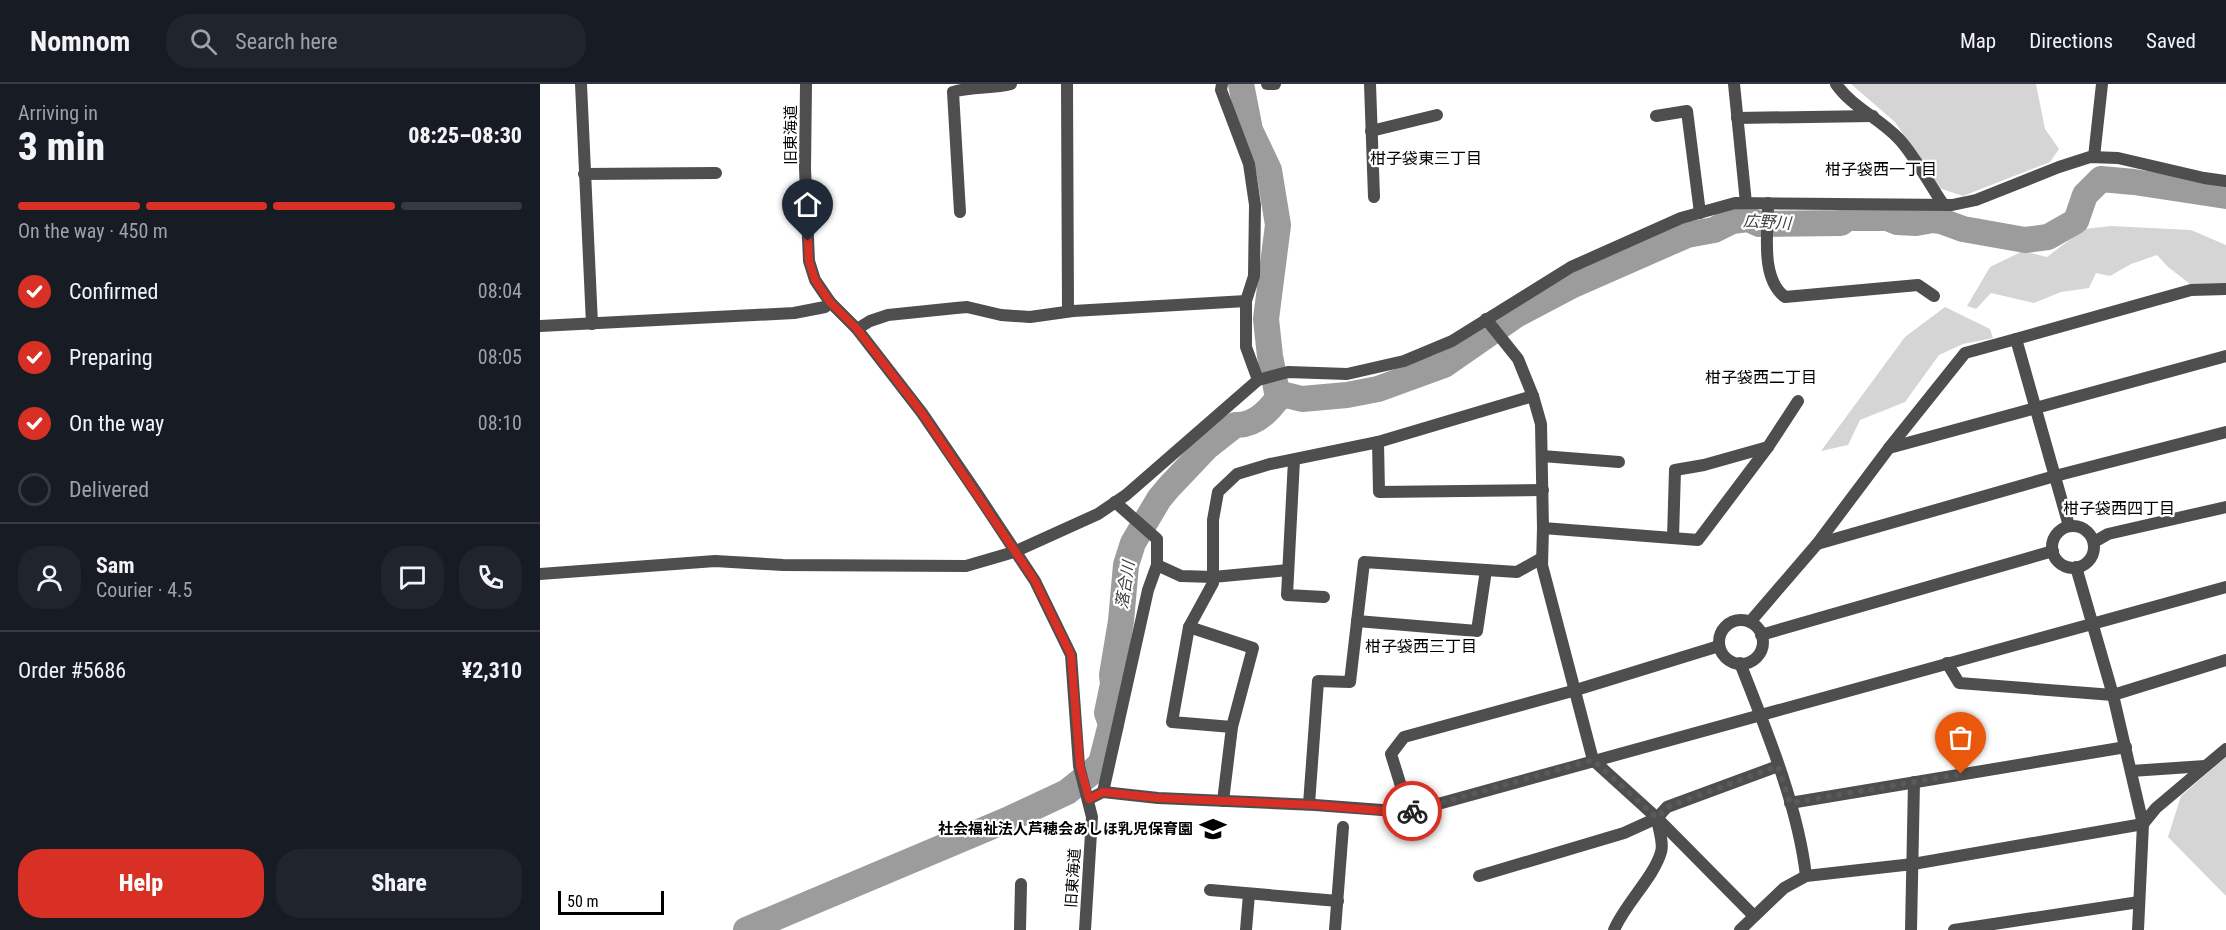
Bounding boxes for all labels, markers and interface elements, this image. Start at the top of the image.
search box [166,14,586,68]
text: Nomnom [30,25,130,58]
icon: search [187,25,220,58]
text: Search here [235,29,338,54]
text: Map [1960,29,1996,53]
text: Directions [2029,29,2113,53]
text: Saved [2146,29,2196,53]
text: Arriving in [18,101,98,125]
street label: 旧東海道 [782,105,800,165]
text: 08:25–08:30 [408,123,522,148]
text: 3 min [18,124,105,170]
district label: 柑子袋東三丁目 [1370,149,1482,168]
district label: 柑子袋西一丁目 [1825,160,1937,179]
pin [782,179,833,241]
icon: home [791,188,824,221]
water label: 広野川 [1743,211,1793,233]
text: On the way · 450 m [18,219,168,243]
icon: check [18,275,51,308]
text: Confirmed [69,279,158,304]
text: 08:04 [478,279,522,303]
icon: check [18,341,51,374]
text: Preparing [69,345,153,370]
text: 08:05 [478,345,522,369]
district label: 柑子袋西二丁目 [1705,368,1817,387]
icon: check [18,407,51,440]
text: On the way [69,411,164,436]
text: 08:10 [478,411,522,435]
text: Delivered [69,477,149,502]
district label: 柑子袋西四丁目 [2063,499,2175,518]
button: person [18,546,81,609]
button: chat [381,546,444,609]
button: phone [459,546,522,609]
text: Sam [96,553,135,578]
water label: 落合川 [1112,558,1138,610]
text: Courier · 4.5 [96,578,192,602]
district label: 柑子袋西三丁目 [1365,637,1477,656]
text: Order #5686 [18,658,126,683]
text: ¥2,310 [462,658,522,683]
pin [1935,712,1986,774]
icon: bag [1944,721,1977,754]
courier [1382,781,1442,841]
icon: bike [1396,795,1429,828]
school or university icon: 社会福祉法人芦穂会あしほ乳児保育園 [1198,814,1228,844]
place label: 社会福祉法人芦穂会あしほ乳児保育園 [938,820,1193,838]
street label: 旧東海道 [1062,847,1084,909]
button: Help [18,849,264,918]
button: Share [276,849,522,918]
scale bar [558,888,664,916]
text: 50 m [567,892,599,911]

